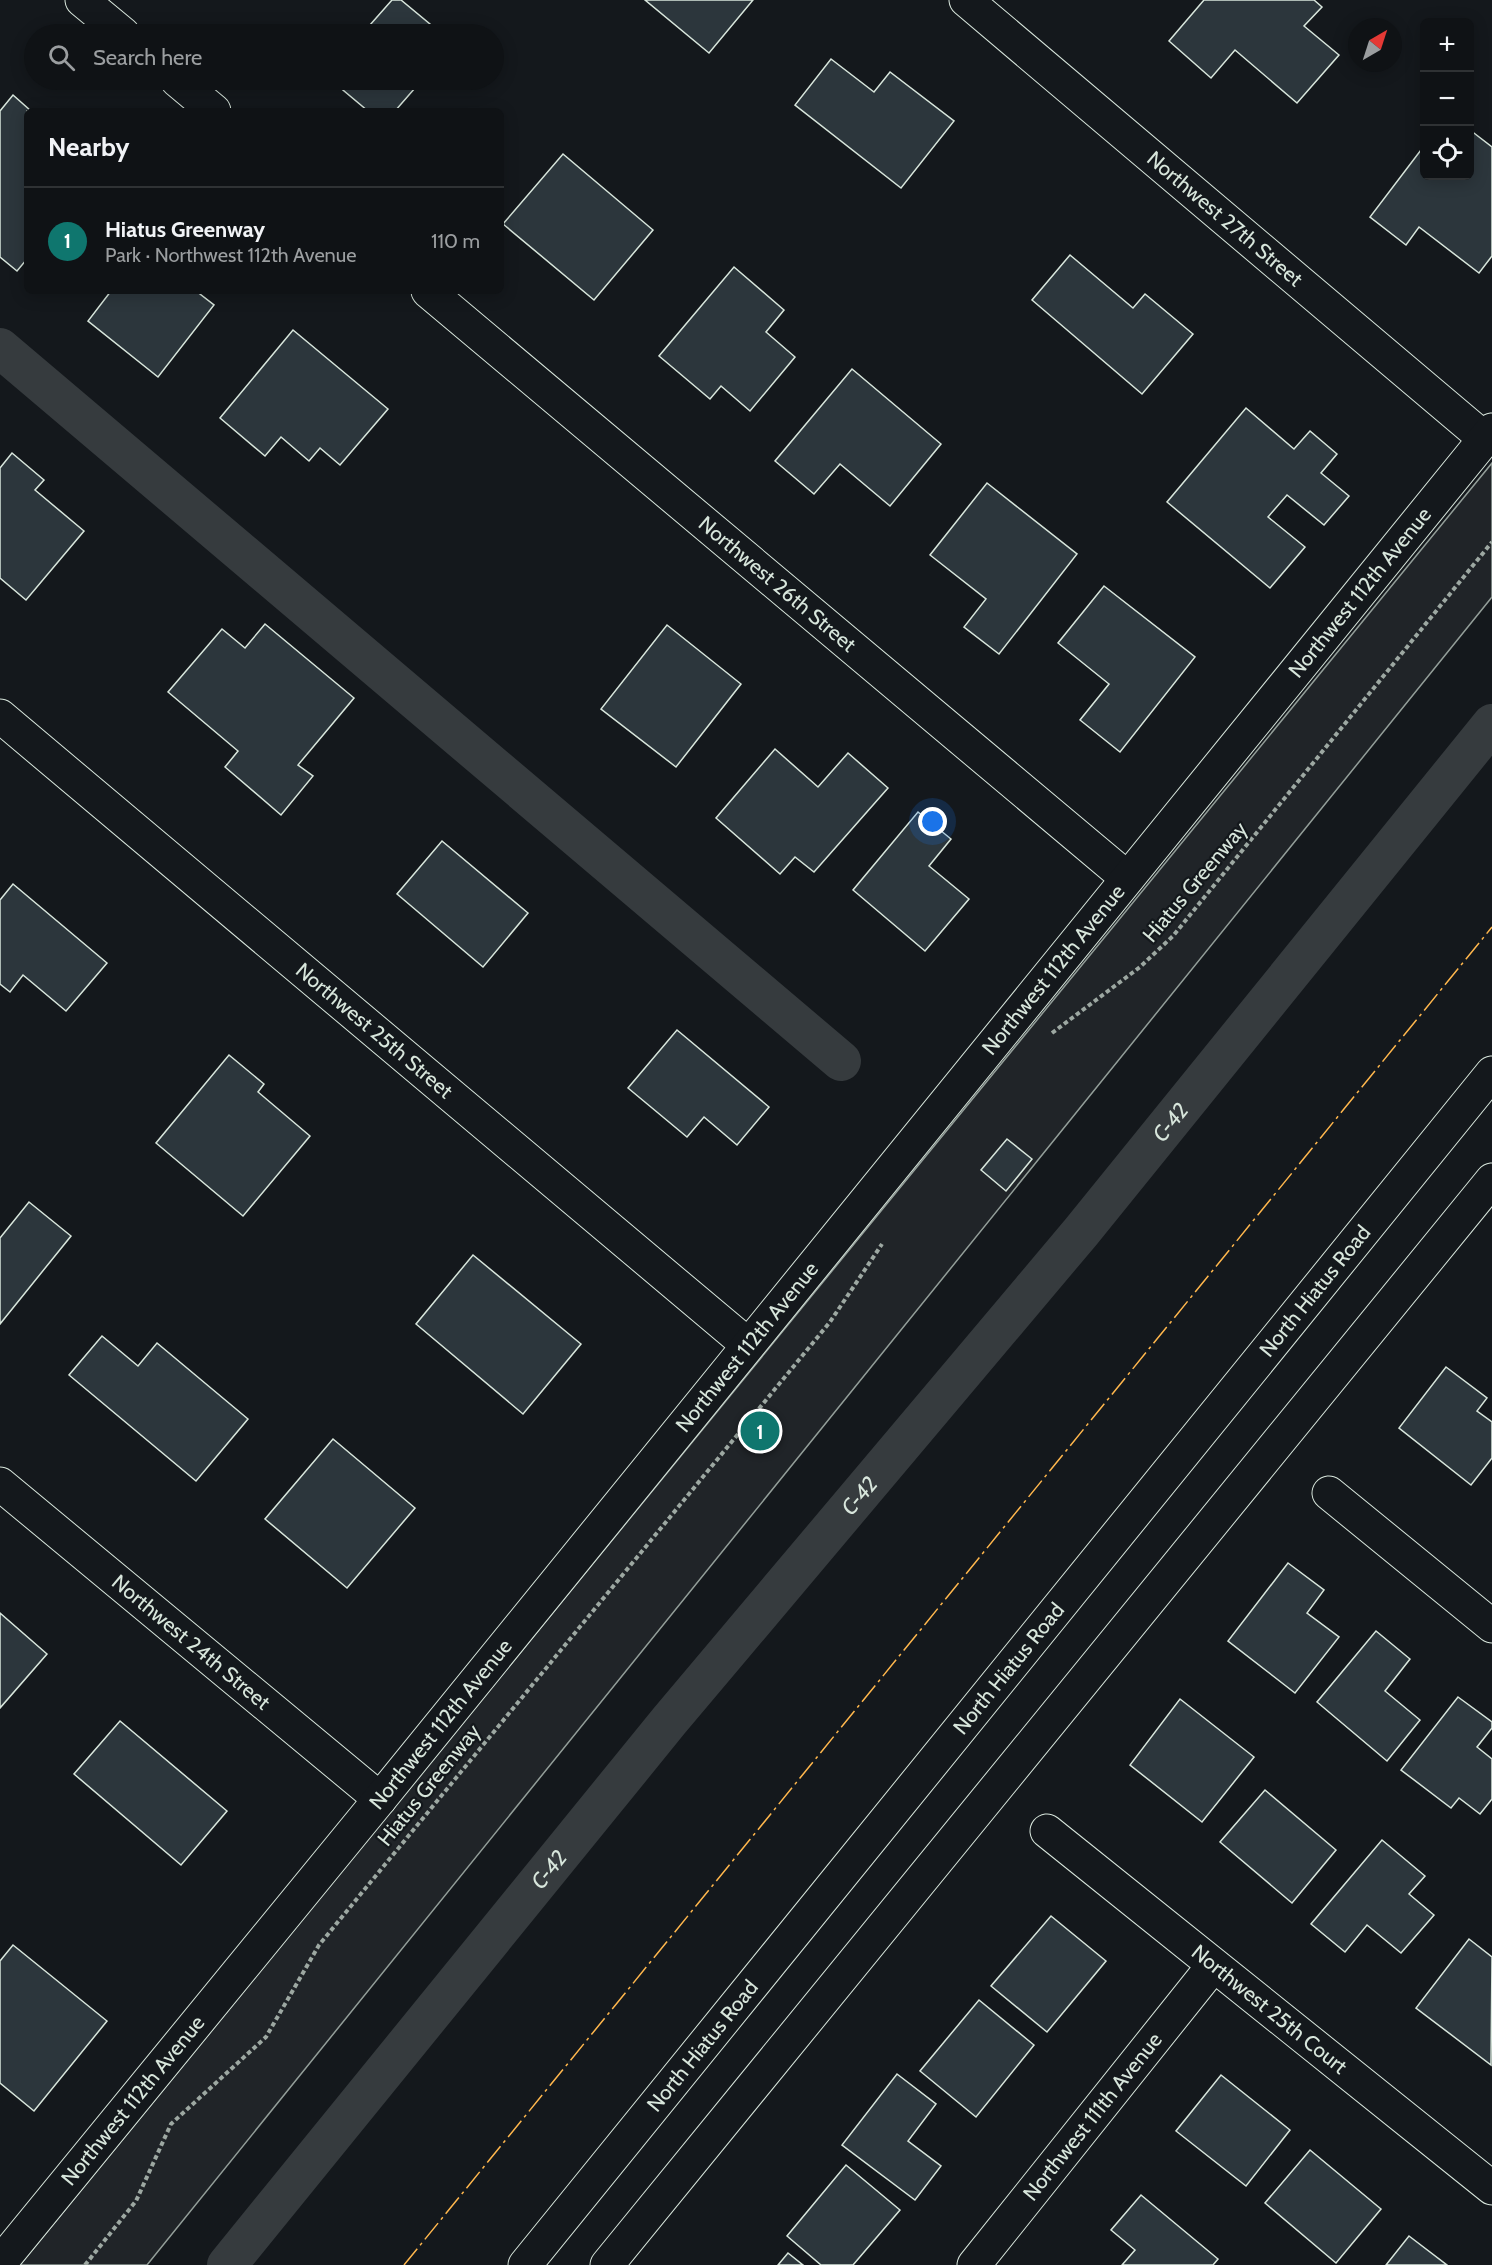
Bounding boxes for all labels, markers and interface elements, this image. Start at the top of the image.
north arrow [1348,18,1402,72]
map controls [1420,18,1474,180]
button: + [1420,18,1474,72]
search box [24,24,504,90]
icon: search [45,41,78,74]
text: Search here [93,44,202,71]
button: − [1420,72,1474,126]
button: locate [1420,126,1474,180]
text: Nearby [48,131,129,163]
street label: Northwest 27th Street [1142,146,1308,291]
text: Hiatus Greenway [105,216,265,243]
text: 1 [64,229,71,253]
text: 110 m [431,229,480,253]
text: Park · Northwest 112th Avenue [105,243,357,267]
street label: Northwest 112th Avenue [1283,502,1436,682]
street label: Northwest 26th Street [694,511,861,657]
your location [918,807,947,836]
street label: Hiatus Greenway [1137,816,1252,947]
street label: Northwest 112th Avenue [977,879,1130,1060]
street label: Northwest 25th Street [291,957,458,1103]
water label: C-42 [1147,1097,1194,1147]
street label: North Hiatus Road [1254,1220,1375,1362]
street label: Northwest 112th Avenue [671,1257,823,1437]
pin: 1 [740,1408,780,1454]
water label: C-42 [835,1471,884,1521]
street label: Northwest 24th Street [107,1569,275,1715]
street label: North Hiatus Road [948,1597,1069,1739]
street label: Northwest 112th Avenue [364,1634,517,1814]
street label: Hiatus Greenway [372,1719,486,1851]
water label: C-42 [525,1845,573,1894]
street label: Northwest 25th Court [1187,1939,1352,2079]
street label: North Hiatus Road [642,1975,763,2116]
street label: Northwest 112th Avenue [56,2010,210,2190]
street label: Northwest 111th Avenue [1018,2027,1167,2205]

